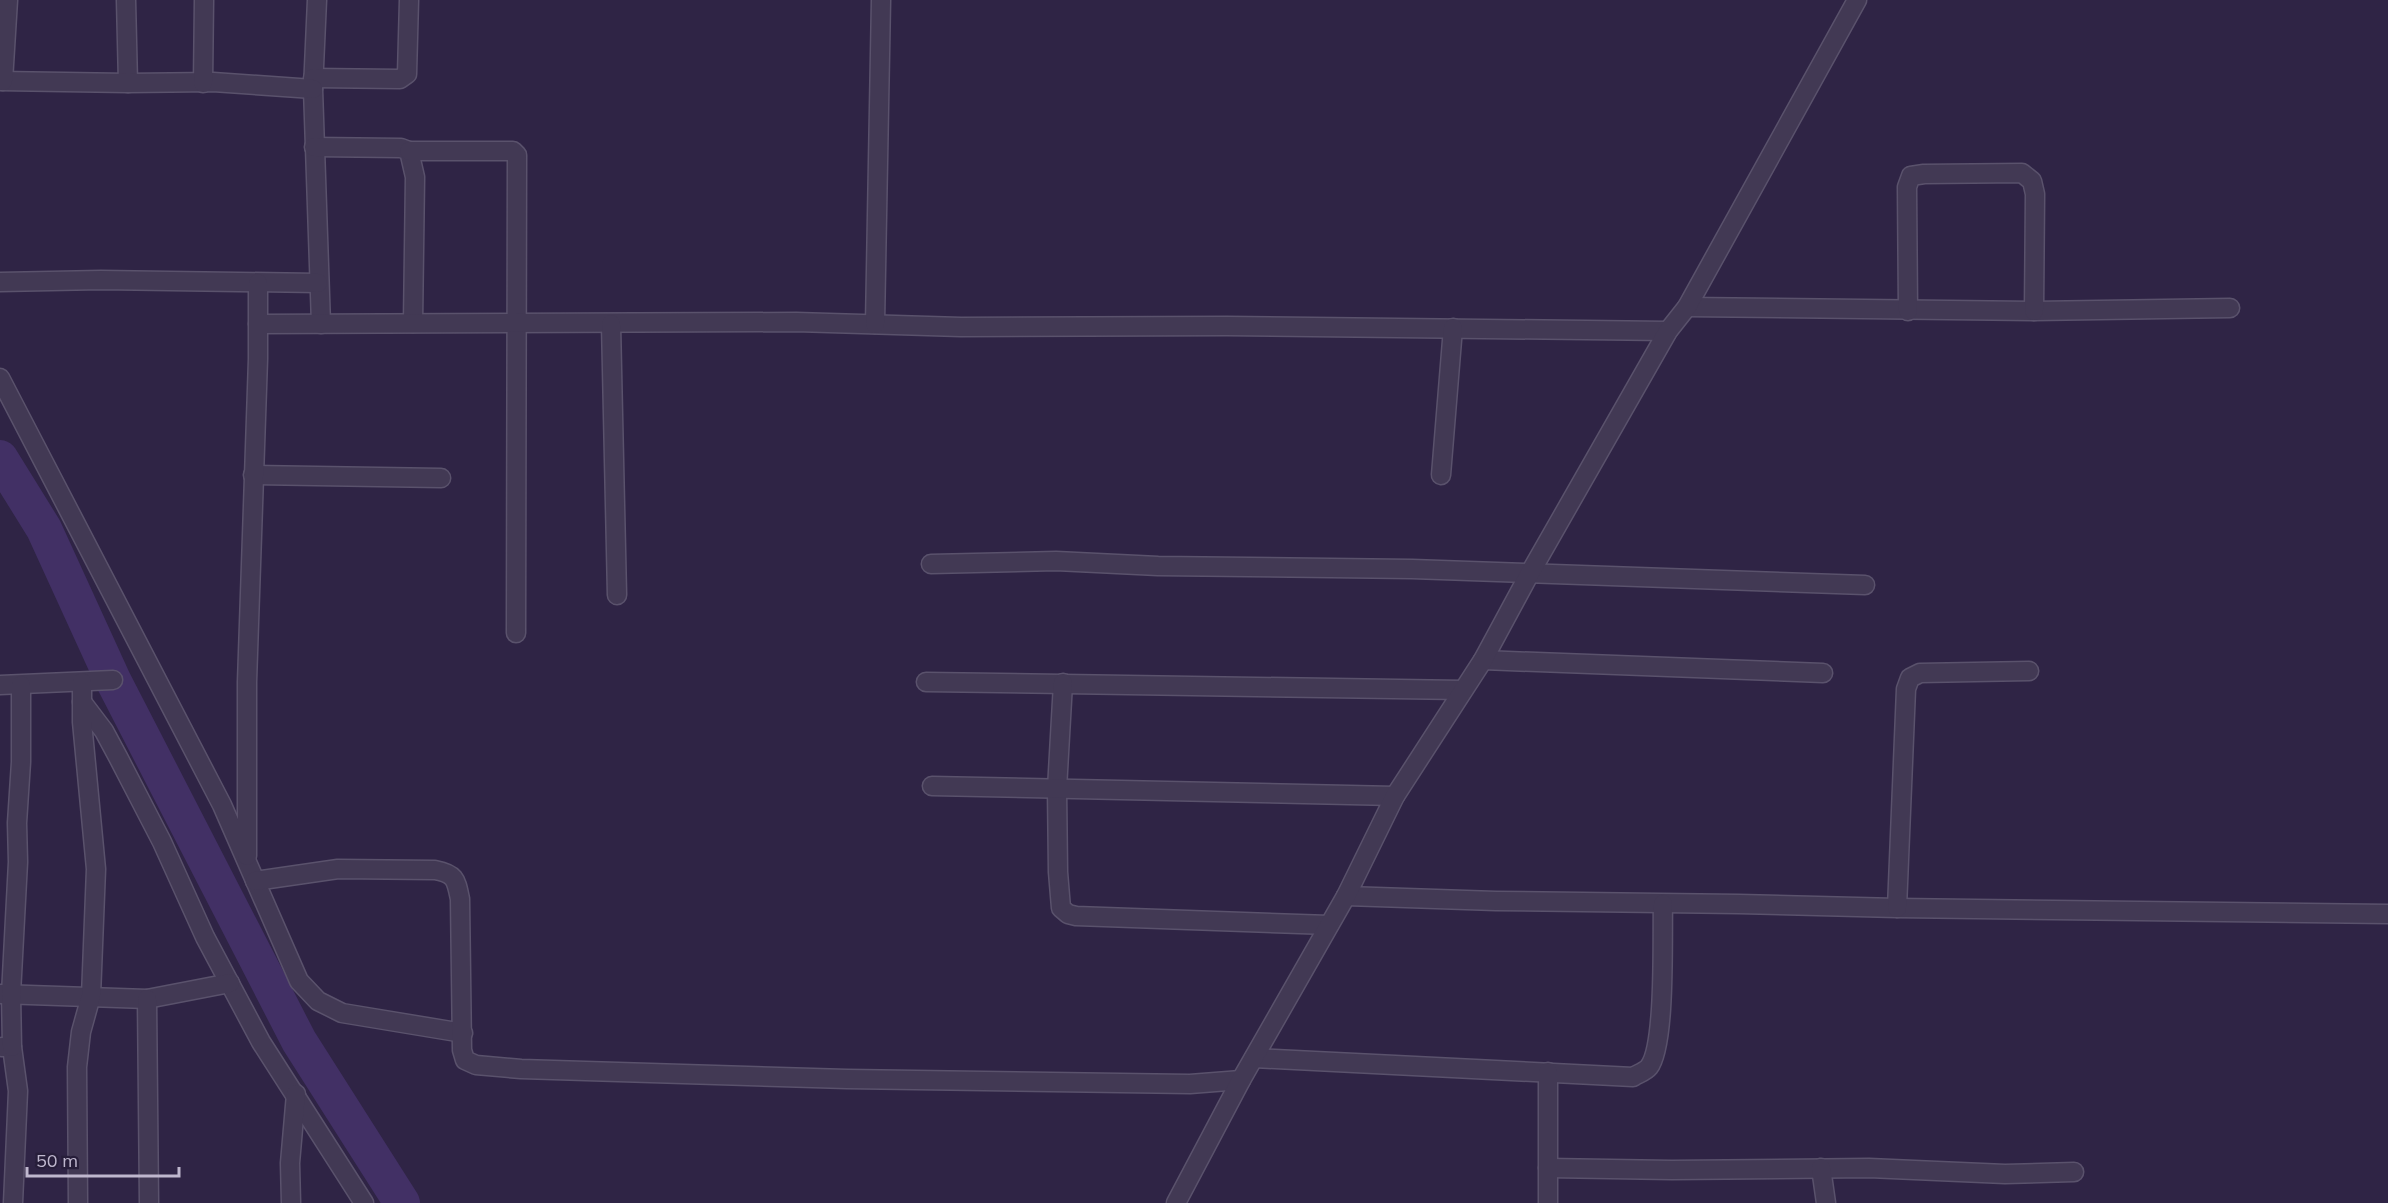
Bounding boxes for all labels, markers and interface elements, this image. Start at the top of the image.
scale bar [27,1140,178,1178]
text: 50 m [36,1149,78,1172]

